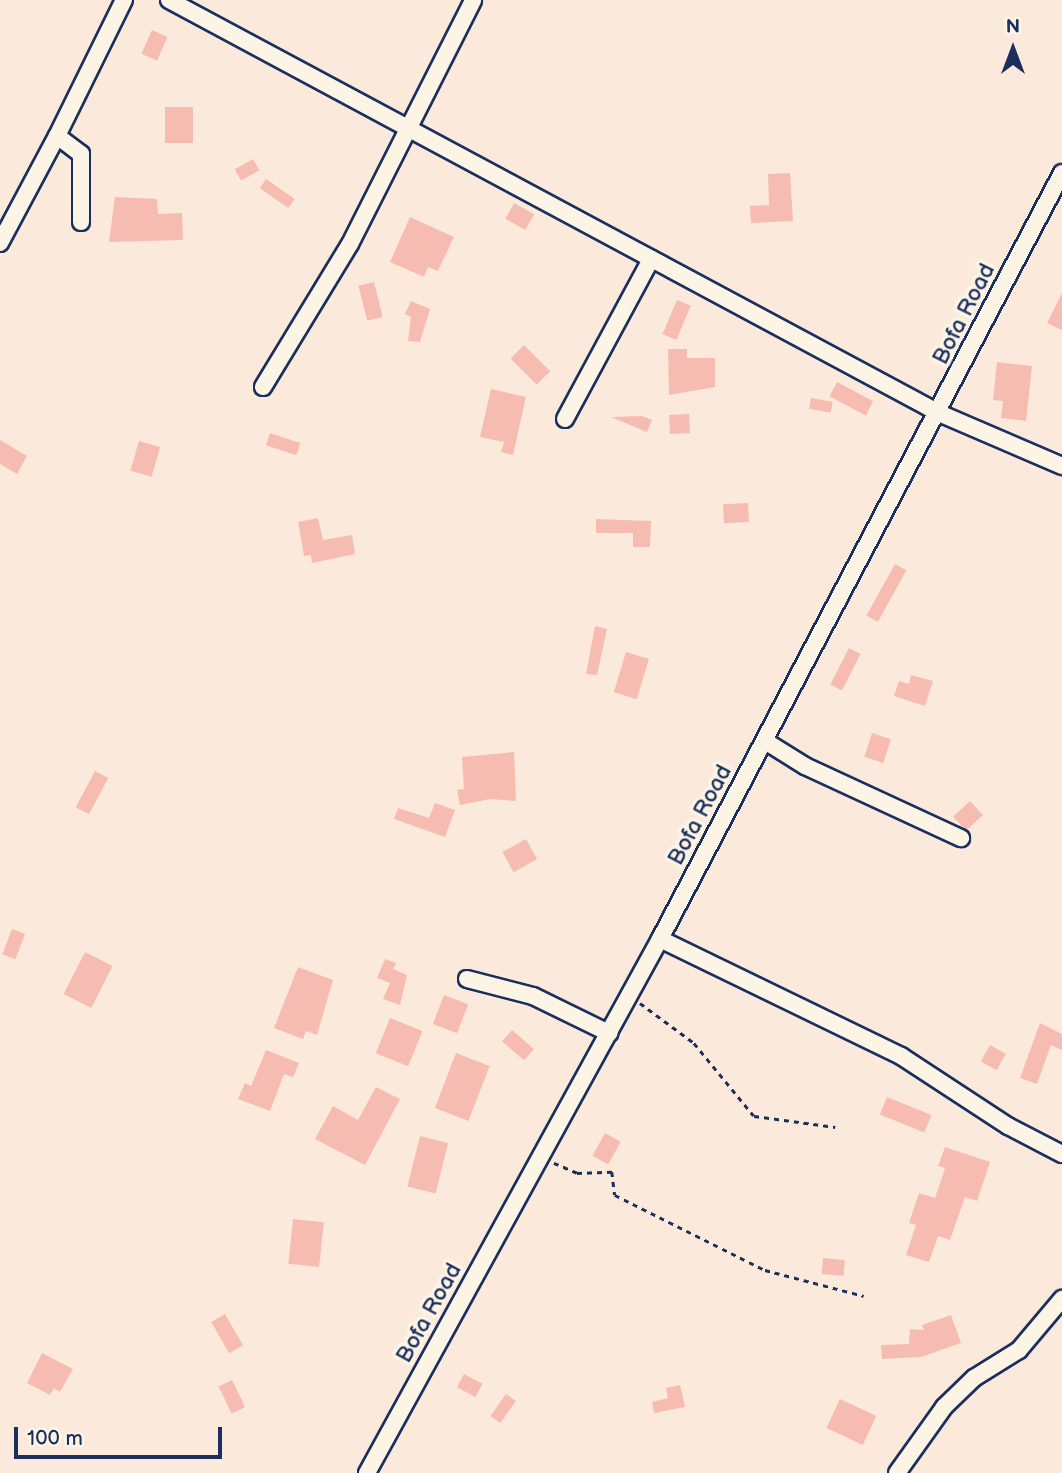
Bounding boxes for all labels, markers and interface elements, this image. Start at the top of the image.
north arrow [978,14,1048,84]
text: N [1006,16,1020,39]
street label: Bofa Road [927,259,1001,369]
street label: Bofa Road [662,760,738,870]
street label: Bofa Road [390,1258,468,1368]
scale bar [18,1414,226,1458]
text: 100 m [27,1426,83,1451]

